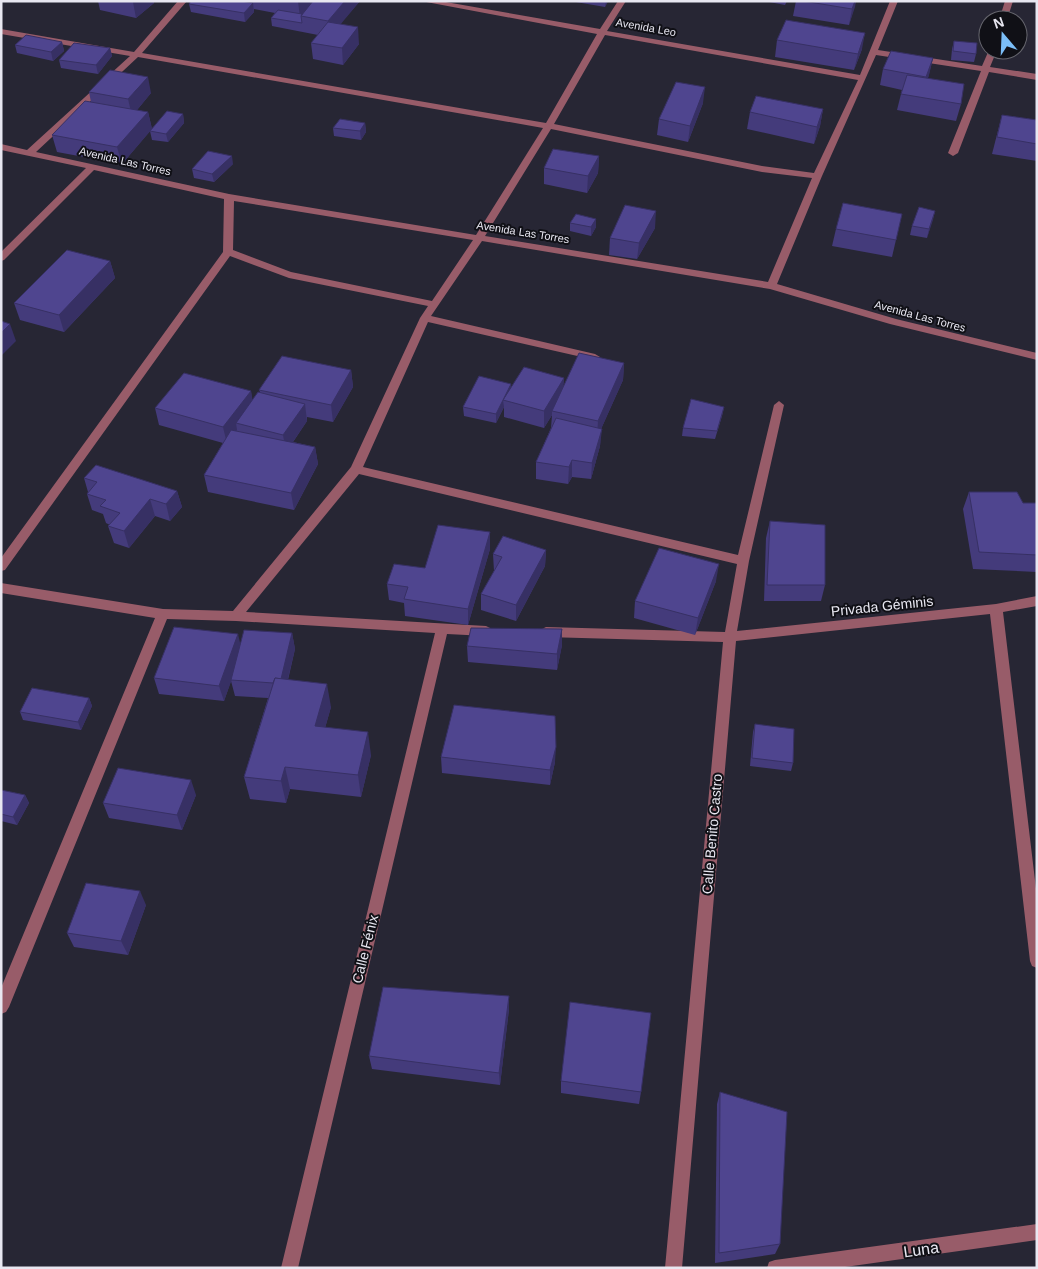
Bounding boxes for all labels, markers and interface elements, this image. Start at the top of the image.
north arrow [978,10,1028,60]
text: N [991,13,1006,32]
street label: Avenida Leo [615,16,677,38]
street label: Avenida Las Torres [78,145,173,178]
street label: Avenida Las Torres [476,219,571,245]
street label: Avenida Las Torres [873,298,967,334]
street label: Privada Géminis [830,593,934,619]
street label: Calle Benito Castro [699,773,725,895]
street label: Calle Fénix [349,913,381,985]
street label: Luna [902,1239,940,1260]

